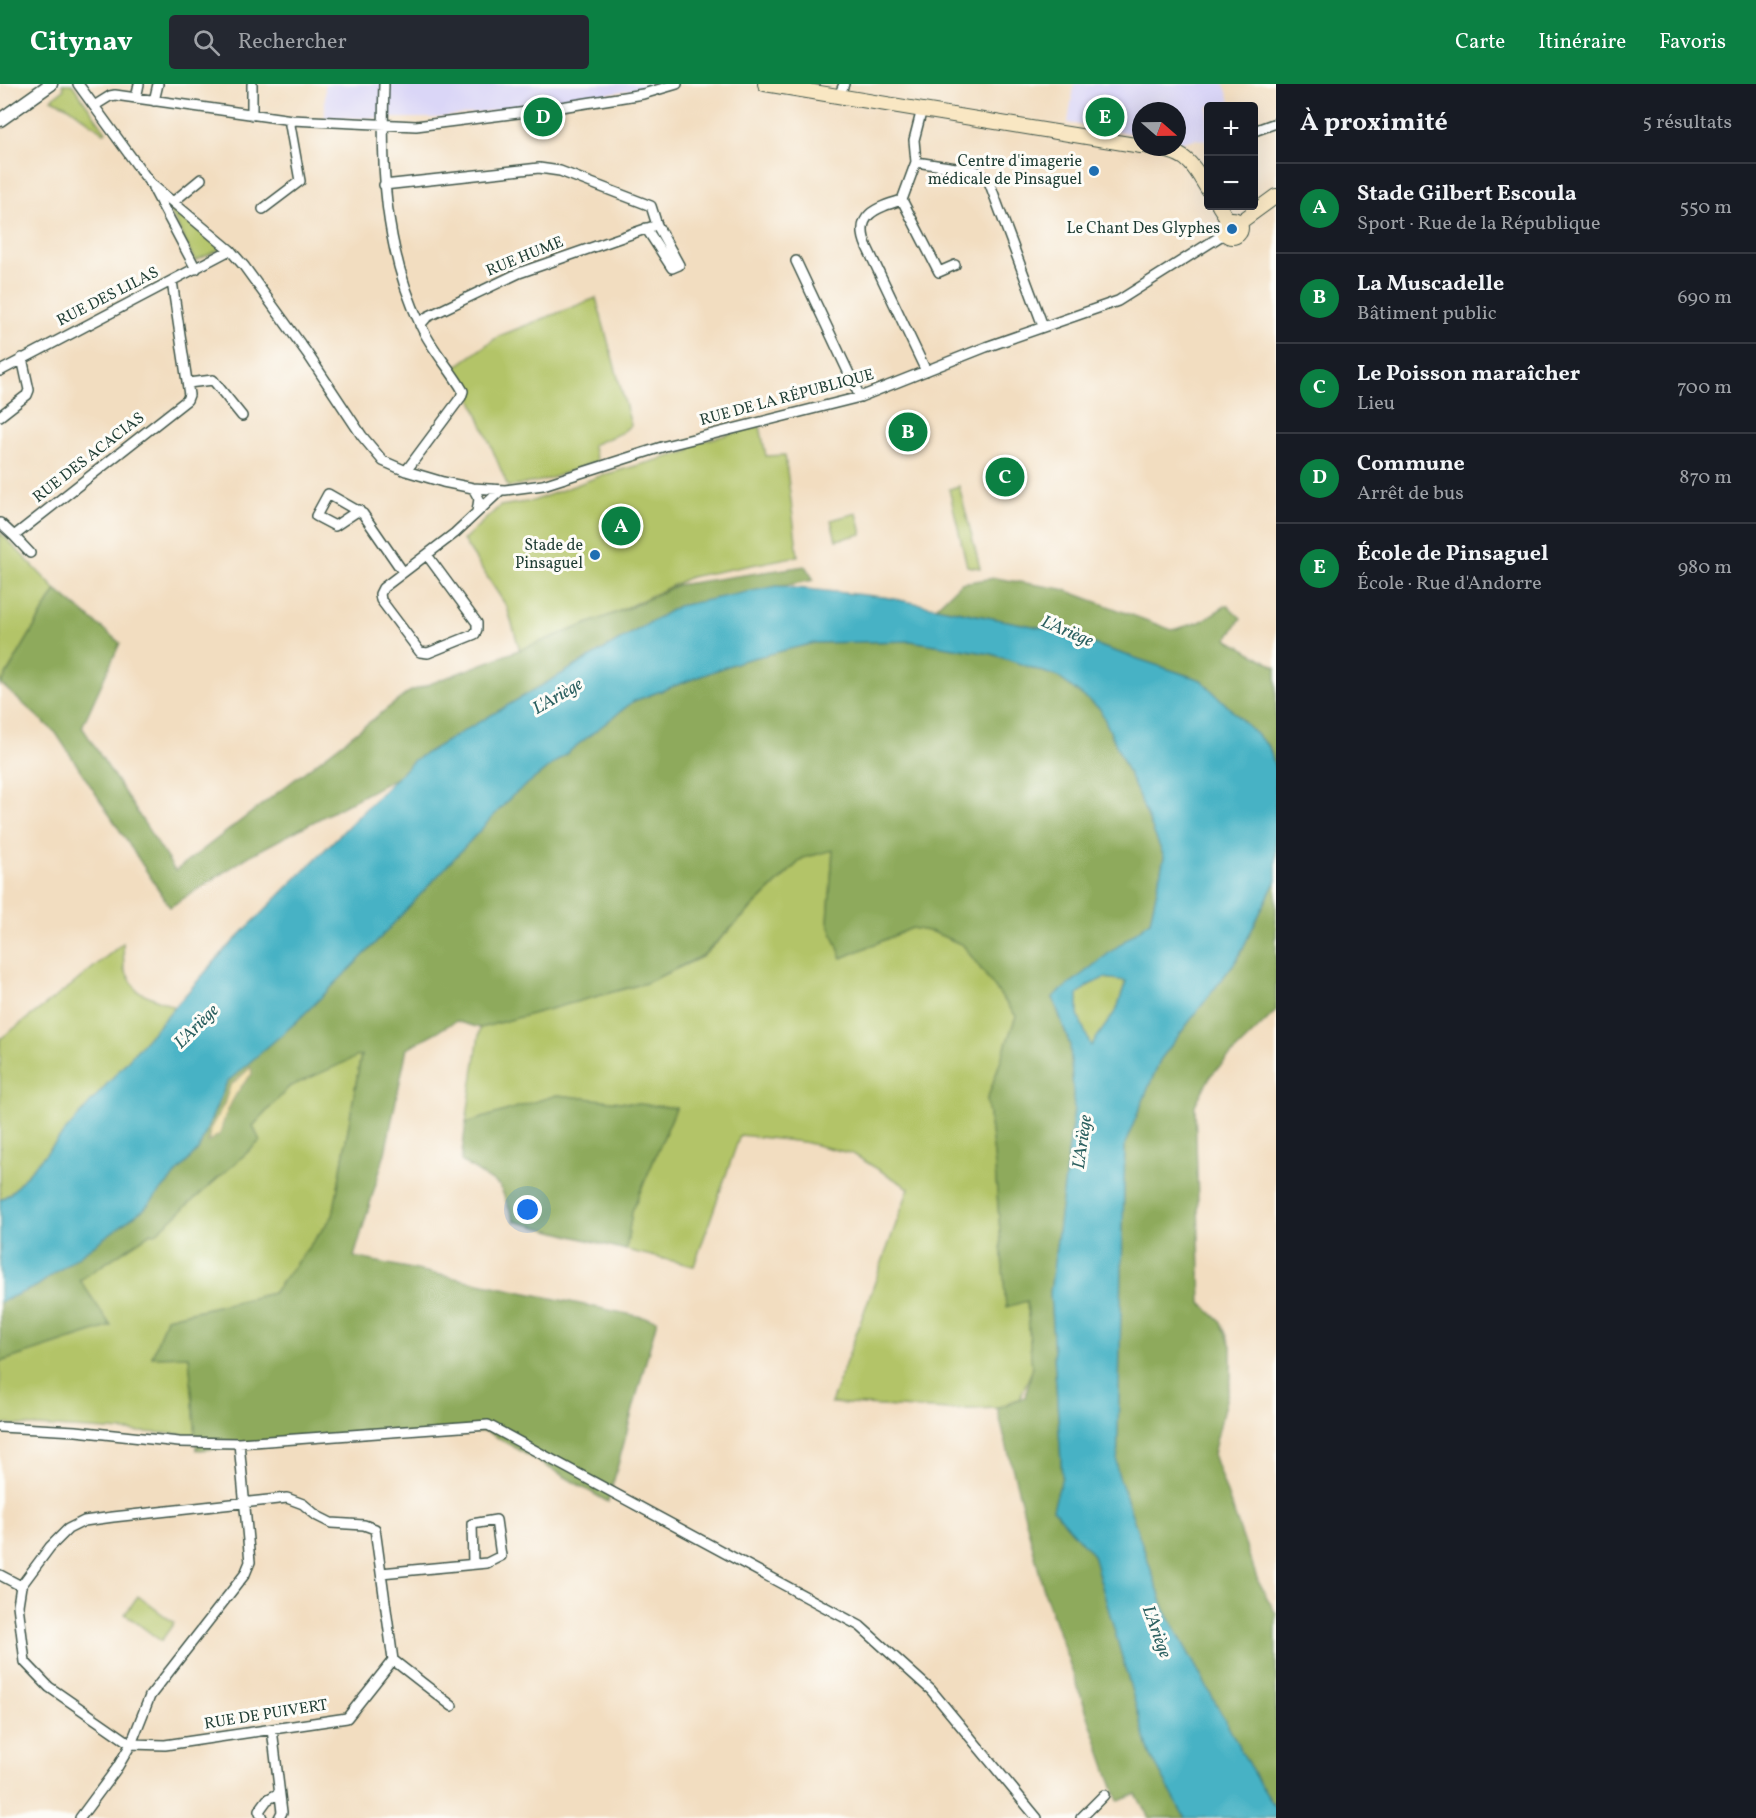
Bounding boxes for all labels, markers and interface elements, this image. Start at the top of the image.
search box [169,15,589,69]
text: Citynav [30,23,133,62]
icon: search [190,26,223,59]
text: Rechercher [238,27,347,58]
text: Carte [1455,28,1505,57]
text: Itinéraire [1538,28,1626,57]
text: Favoris [1659,28,1726,57]
pin: D [524,94,562,140]
pin: E [1086,94,1124,140]
north arrow [1132,102,1186,156]
map controls [1204,102,1258,210]
button: + [1204,102,1258,156]
text: À proximité [1300,105,1448,141]
text: 5 résultats [1642,109,1732,137]
place label: Centre d'imagerie médicale de Pinsaguel [928,151,1082,191]
button: − [1204,156,1258,210]
marker: Centre d'imagerie médicale de Pinsaguel [1087,164,1101,178]
text: Stade Gilbert Escoula [1357,179,1577,210]
text: A [1312,194,1327,222]
text: 550 m [1679,194,1732,222]
text: Sport · Rue de la République [1357,210,1601,238]
place label: Le Chant Des Glyphes [1067,218,1220,240]
marker: Le Chant Des Glyphes [1225,222,1239,236]
street label: RUE HUME [483,231,567,283]
street label: RUE DES LILAS [53,262,163,332]
text: La Muscadelle [1357,269,1504,300]
text: B [1313,284,1326,312]
text: 690 m [1677,284,1732,312]
text: Bâtiment public [1357,300,1497,328]
text: Le Poisson maraîcher [1357,359,1580,390]
street label: RUE DE LA RÉPUBLIQUE [697,364,877,432]
text: C [1313,374,1326,402]
text: 700 m [1677,374,1732,402]
text: Lieu [1357,390,1395,418]
street label: RUE DES ACACIAS [29,407,149,509]
pin: B [888,410,928,454]
text: Commune [1357,449,1465,480]
pin: C [986,454,1024,500]
text: D [1312,464,1327,492]
text: 870 m [1679,464,1732,492]
text: Arrêt de bus [1357,480,1464,508]
pin: A [602,504,640,548]
place label: Stade de Pinsaguel [515,535,583,575]
text: École de Pinsaguel [1357,539,1548,570]
marker: Stade de Pinsaguel [588,548,602,562]
text: E [1313,554,1326,582]
text: 980 m [1678,554,1732,582]
text: École · Rue d'Andorre [1357,570,1542,598]
water label: L'Ariège [1037,610,1097,654]
water label: L'Ariège [528,672,588,721]
water label: L'Ariège [169,999,225,1055]
water label: L'Ariège [1067,1113,1099,1171]
your location [513,1195,542,1224]
water label: L'Ariège [1135,1602,1177,1662]
street label: RUE DE PUIVERT [203,1694,329,1736]

